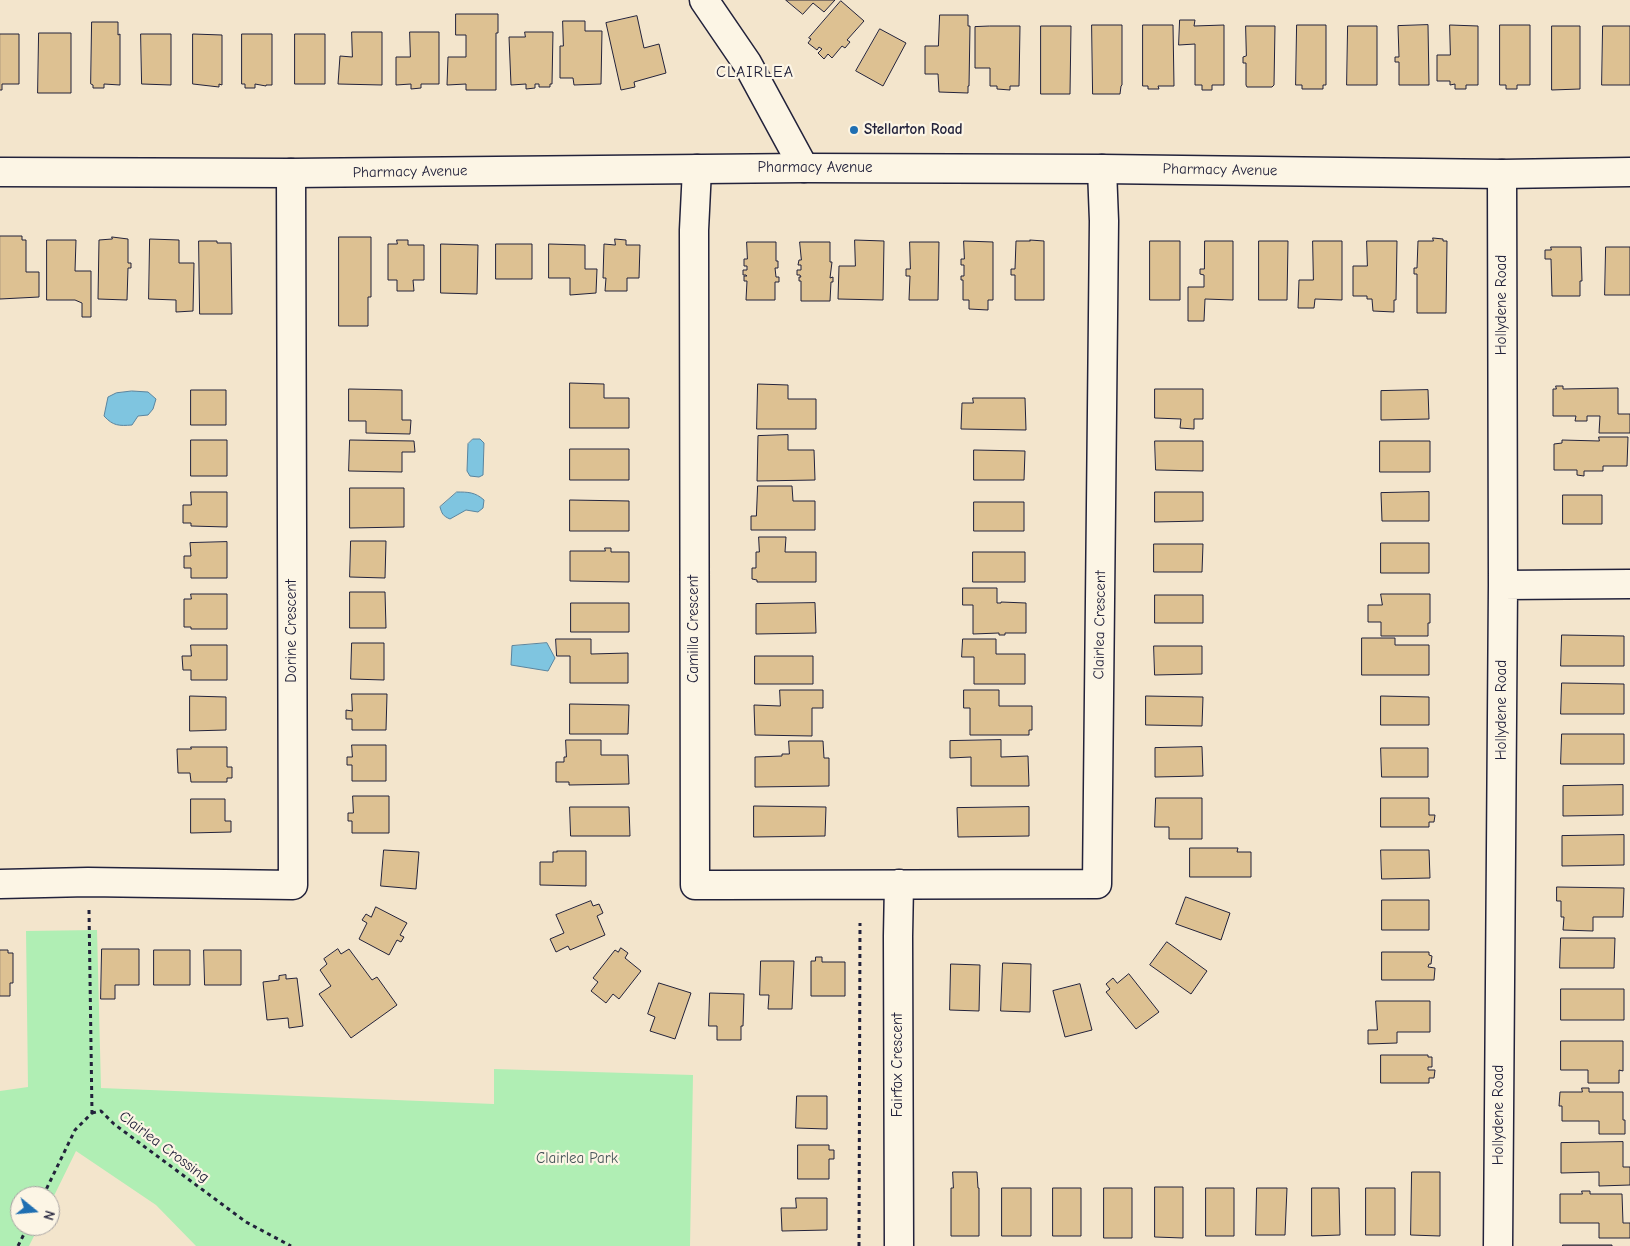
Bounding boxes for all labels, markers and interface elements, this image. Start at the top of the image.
district label: CLAIRLEA [715,62,795,82]
place label: Stellarton Road [864,121,963,139]
marker: Stellarton Road [848,124,860,136]
street label: Pharmacy Avenue [758,159,872,177]
street label: Pharmacy Avenue [1162,160,1278,180]
street label: Pharmacy Avenue [352,162,468,182]
street label: Hollydene Road [1493,255,1511,355]
street label: Clairlea Crescent [1090,570,1110,680]
street label: Camilla Crescent [685,575,703,683]
street label: Dorine Crescent [283,579,301,683]
street label: Hollydene Road [1493,660,1511,760]
street label: Fairfax Crescent [889,1013,907,1117]
street label: Hollydene Road [1490,1065,1508,1165]
street label: Clairlea Crossing [115,1107,213,1187]
park label: Clairlea Park [536,1150,618,1168]
north arrow [10,1186,60,1236]
text: N [39,1208,58,1222]

